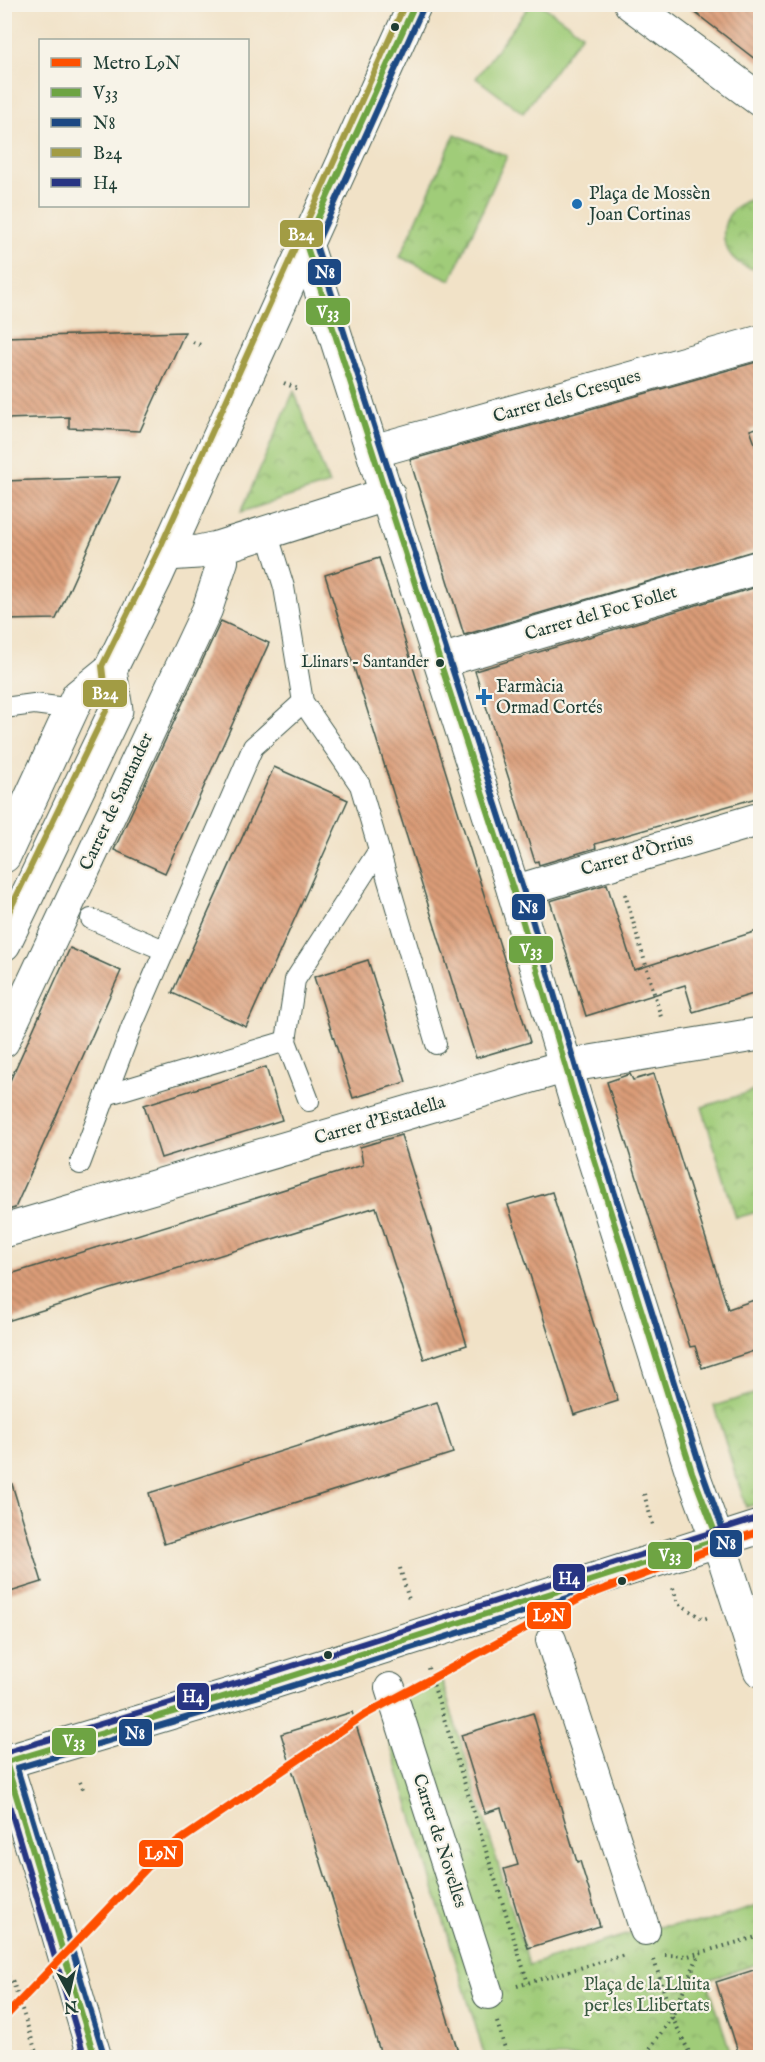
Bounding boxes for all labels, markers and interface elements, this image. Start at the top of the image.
unlabelled marker [389,21,401,33]
legend [39,39,249,207]
text: Metro L9N [93,53,181,76]
text: V33 [92,83,118,106]
text: N8 [93,113,116,136]
text: B24 [93,143,122,166]
text: H4 [93,173,117,196]
place label: Plaça de Mossèn Joan Cortinas [587,183,711,227]
marker: Plaça de Mossèn Joan Cortinas [570,197,584,211]
line badge: B24 [279,219,324,248]
text: B24 [288,226,315,246]
line badge: N8 [307,258,342,286]
text: N8 [314,264,335,284]
line badge: V33 [305,297,351,326]
text: V33 [316,304,339,324]
street label: Carrer dels Cresques [491,365,643,429]
street label: Carrer del Foc Follet [522,581,680,647]
place label: Llinars - Santander [301,653,429,673]
marker: Llinars - Santander [434,657,446,669]
place label: Farmàcia Ormad Cortés [496,676,603,720]
line badge: B24 [82,679,128,708]
text: B24 [92,685,119,705]
marker: Farmàcia Ormad Cortés [477,690,491,704]
street label: Carrer de Santander [75,729,159,874]
street label: Carrer d'Òrrius [578,826,696,882]
line badge: N8 [511,893,546,921]
text: N8 [517,899,538,919]
line badge: V33 [508,935,554,964]
text: V33 [519,942,542,962]
street label: Carrer d'Estadella [312,1091,448,1151]
line badge: N8 [709,1529,743,1558]
text: N8 [715,1535,736,1555]
line badge: V33 [647,1541,693,1570]
text: V33 [658,1547,681,1567]
line badge: H4 [552,1563,586,1592]
text: H4 [558,1570,581,1590]
unlabelled marker [616,1575,628,1587]
line badge: L9N [526,1601,572,1630]
text: L9N [533,1607,565,1627]
unlabelled marker [322,1649,334,1661]
line badge: H4 [176,1682,210,1711]
text: H4 [182,1688,205,1708]
line badge: N8 [118,1718,153,1747]
text: N8 [124,1725,145,1745]
line badge: V33 [51,1727,97,1756]
text: V33 [62,1733,85,1753]
street label: Carrer de Novelles [406,1771,472,1911]
line badge: L9N [138,1839,184,1868]
text: L9N [145,1845,177,1865]
north arrow [39,1963,99,2023]
park label: Plaça de la Lluita per les Llibertats [584,1974,711,2018]
text: N [62,1995,80,2017]

